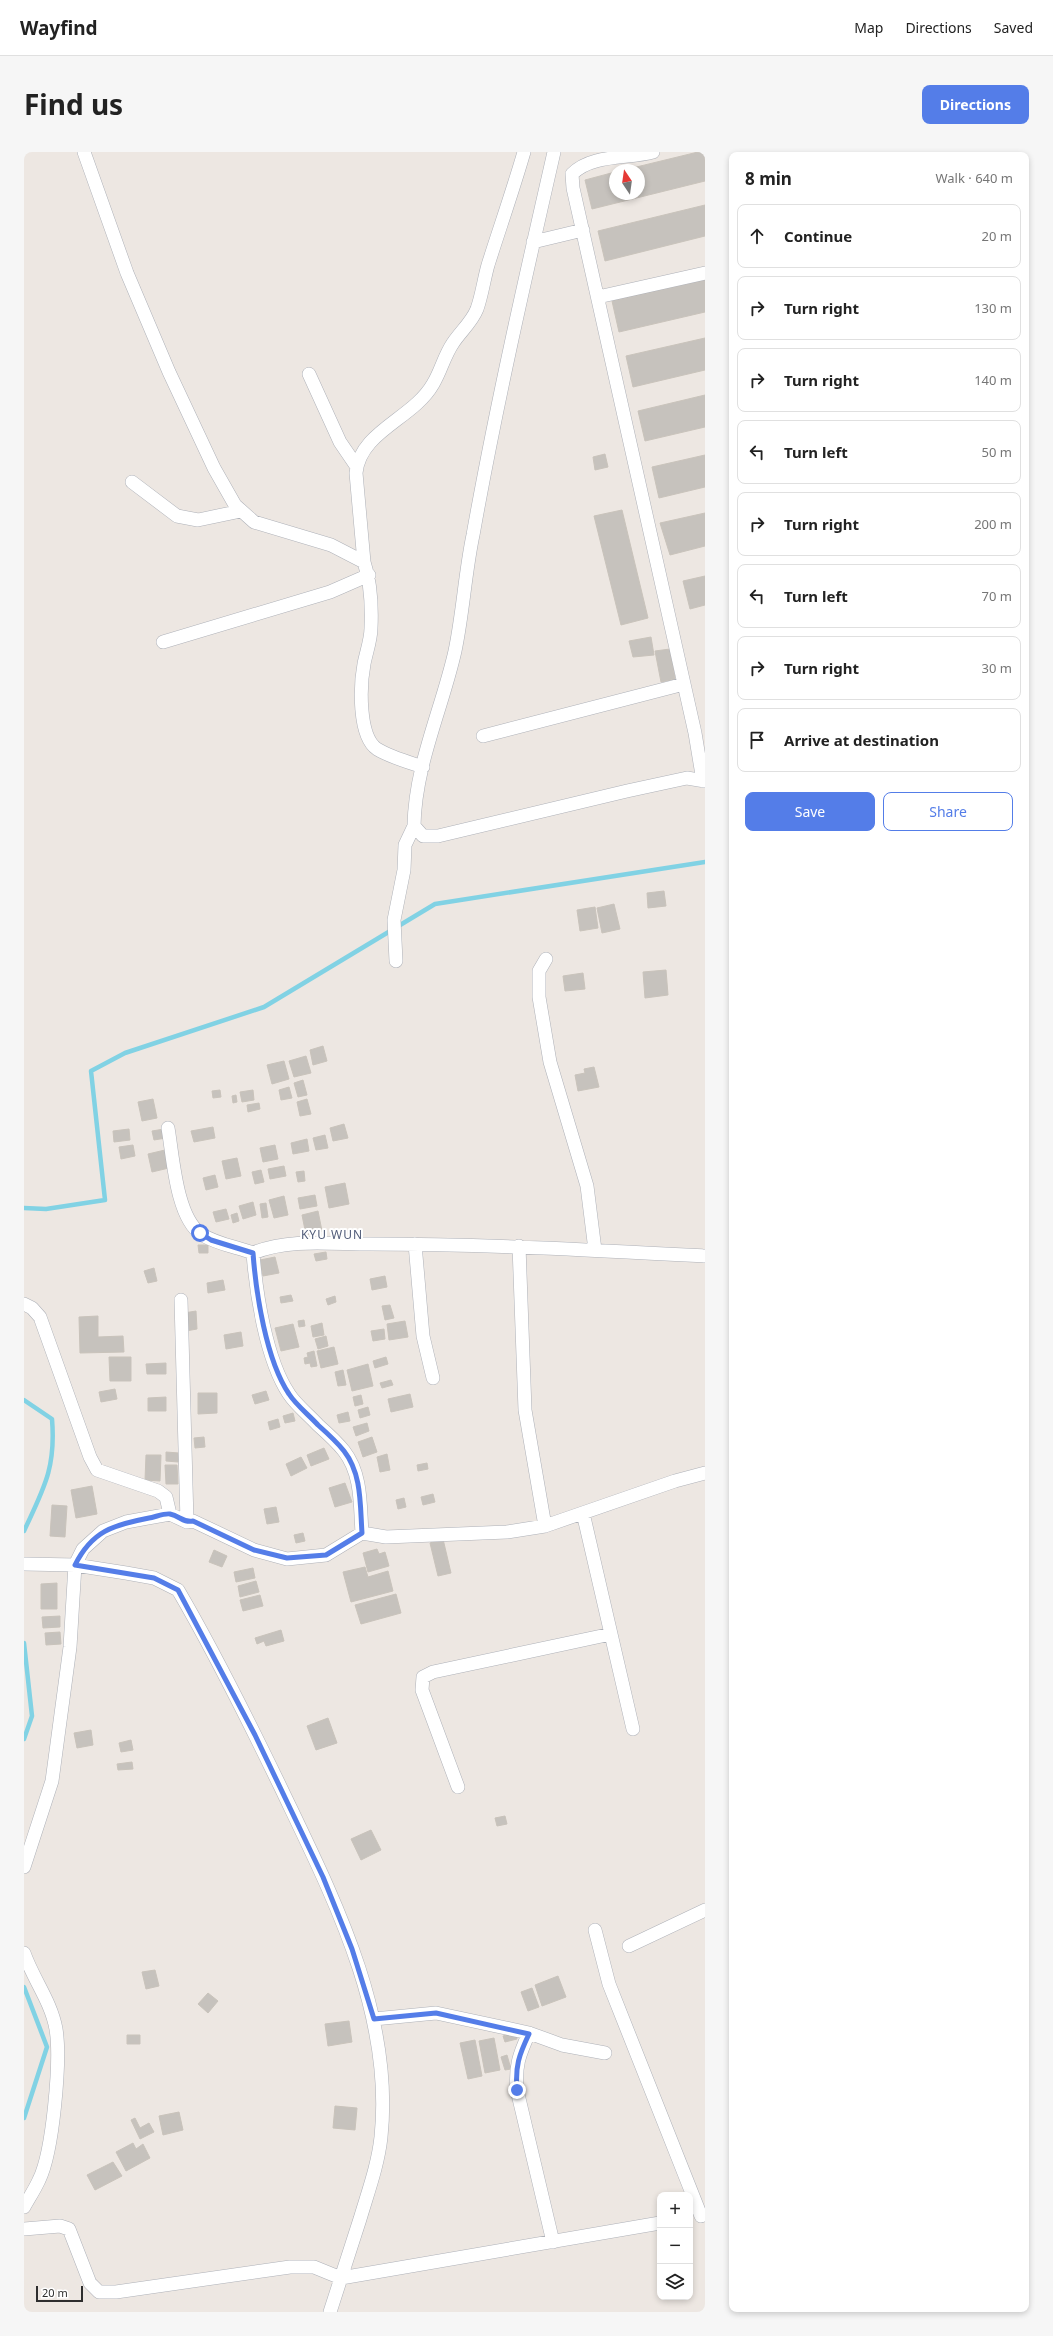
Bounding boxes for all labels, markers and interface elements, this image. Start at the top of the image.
text: Wayfind [20,15,98,41]
text: Map [854,18,883,37]
text: Directions [905,18,972,37]
text: Saved [994,18,1033,37]
text: Find us [24,85,123,123]
button: Directions [922,85,1029,124]
north arrow [609,164,645,200]
text: 8 min [745,167,792,190]
text: Walk · 640 m [935,169,1013,187]
icon: ahead [746,225,768,247]
text: Continue [784,226,852,246]
text: 20 m [982,227,1012,245]
icon: right [746,297,768,319]
text: Turn right [784,298,859,318]
text: 130 m [974,299,1012,317]
icon: right [746,369,768,391]
text: Turn right [784,370,859,390]
text: 140 m [974,371,1012,389]
icon: left [746,441,768,463]
text: Turn left [784,442,848,462]
text: 50 m [982,443,1012,461]
icon: right [746,513,768,535]
text: Turn right [784,514,859,534]
text: 200 m [974,515,1012,533]
icon: left [746,585,768,607]
text: Turn left [784,586,848,606]
text: 70 m [982,587,1012,605]
icon: right [746,657,768,679]
text: Turn right [784,658,859,678]
text: 30 m [982,659,1012,677]
icon: arrive [746,729,768,751]
text: Arrive at destination [784,730,939,750]
button: Save [745,792,875,831]
button: Share [883,792,1013,831]
route start [191,1224,209,1242]
district label: KYU WUN [301,1226,363,1243]
route end [508,2081,526,2099]
map controls [657,2192,693,2300]
button: + [657,2192,693,2228]
button: − [657,2228,693,2264]
button: layers [657,2264,693,2300]
scale bar [36,2284,83,2303]
text: 20 m [42,2285,68,2300]

